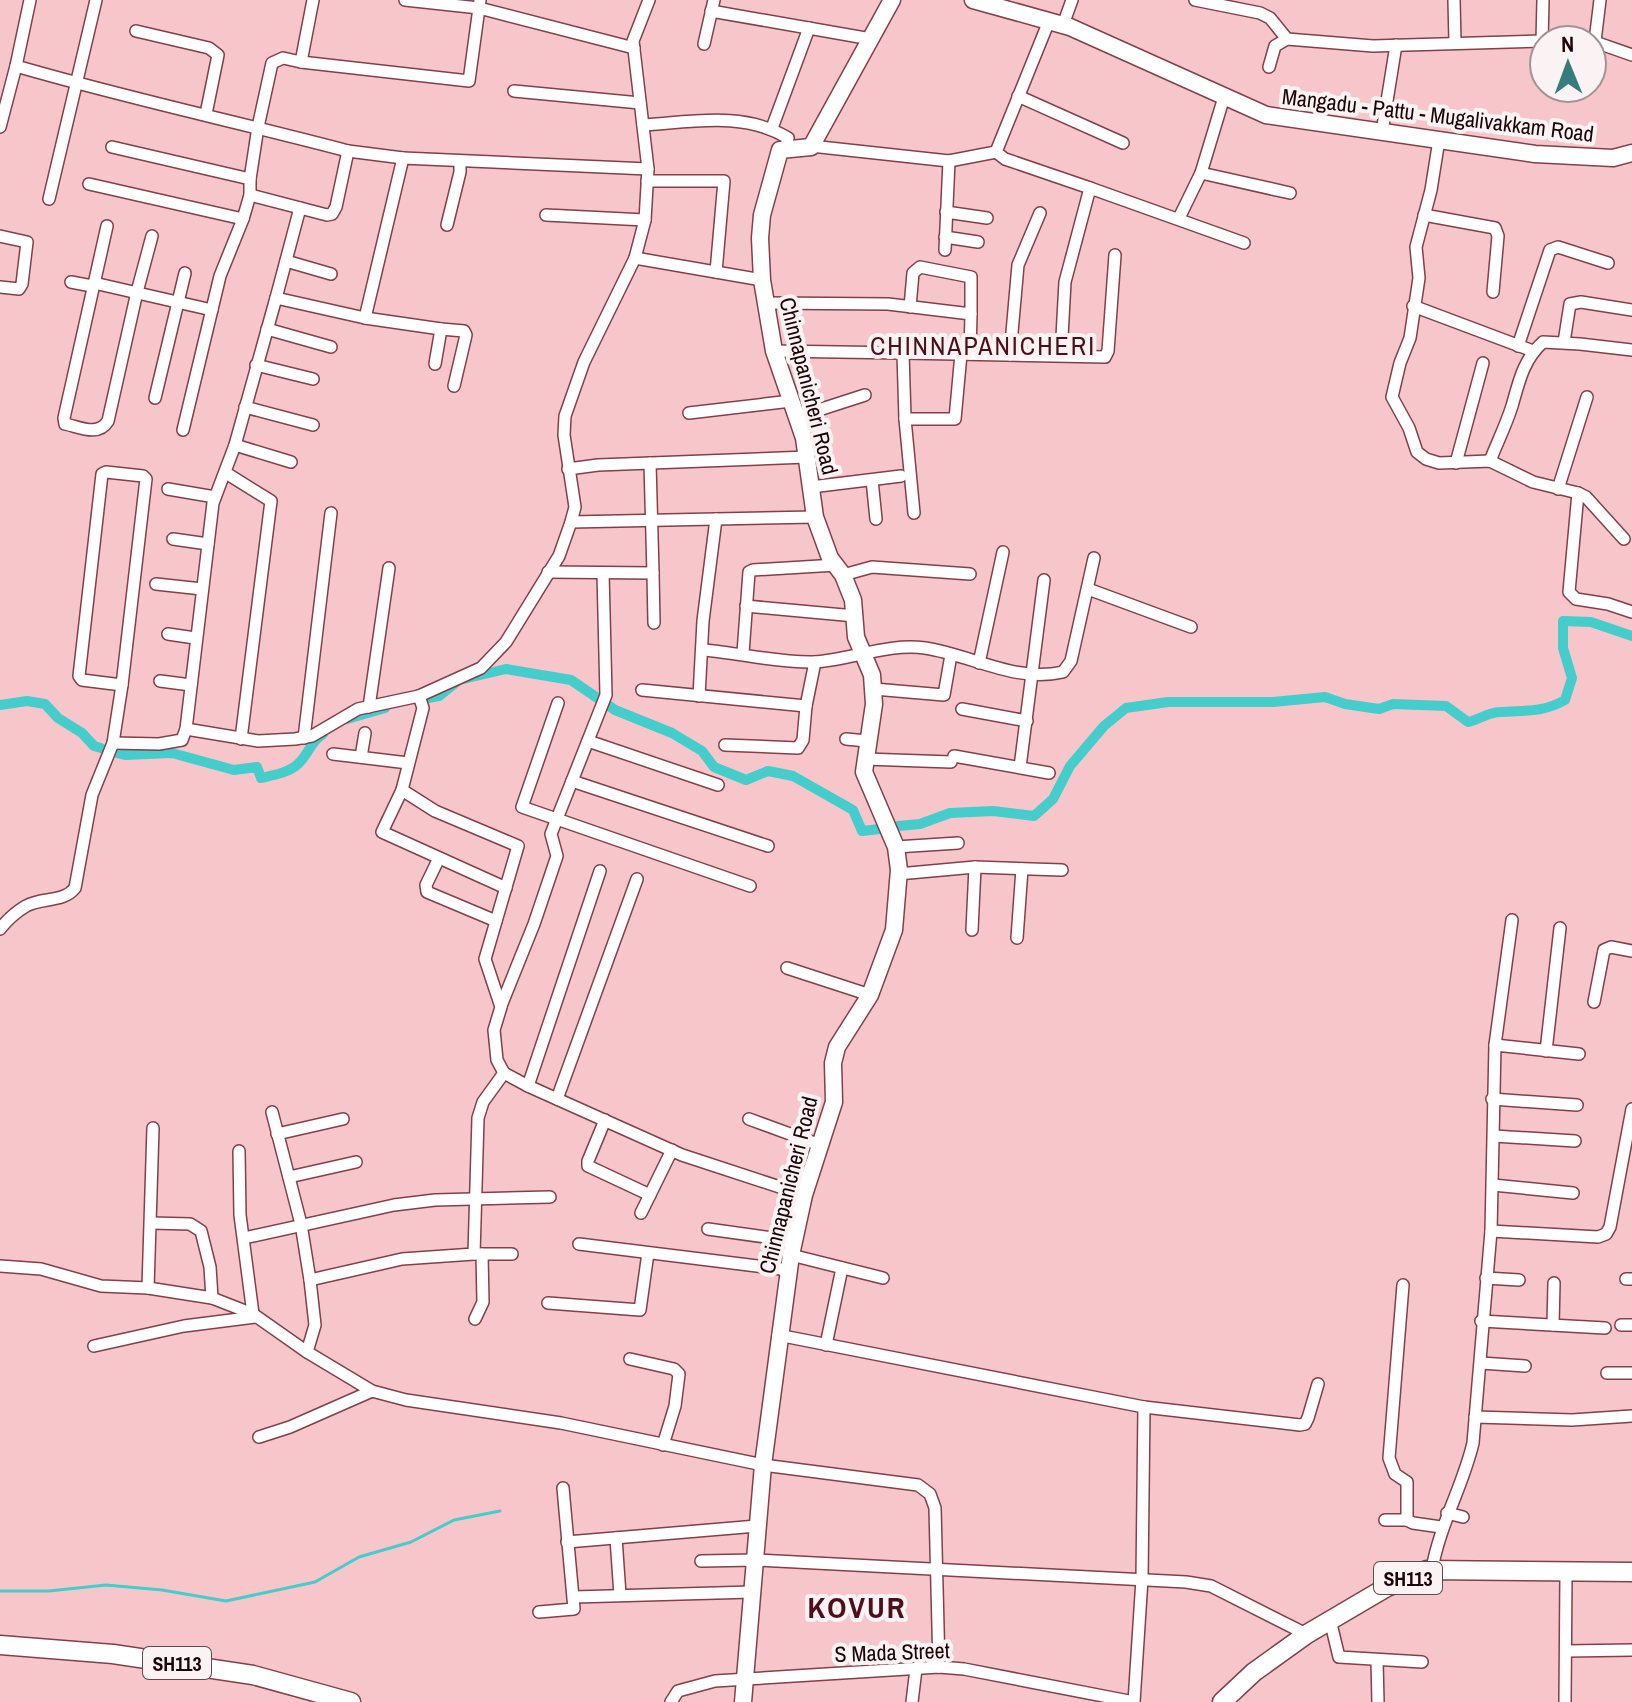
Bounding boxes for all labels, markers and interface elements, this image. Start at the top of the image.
north arrow [1528,24,1608,104]
text: N [1561,29,1574,59]
street label: Mangadu - Pattu - Mugalivakkam Road [1280,81,1596,149]
street label: Chinnapanicheri Road [772,294,846,478]
district label: CHINNAPANICHERI [870,328,1096,363]
street label: Chinnapanicheri Road [751,1093,825,1277]
road number: SH113 [1374,1562,1442,1594]
district label: KOVUR [808,1587,906,1627]
street label: S Mada Street [834,1635,950,1669]
road number: SH113 [143,1647,211,1679]

